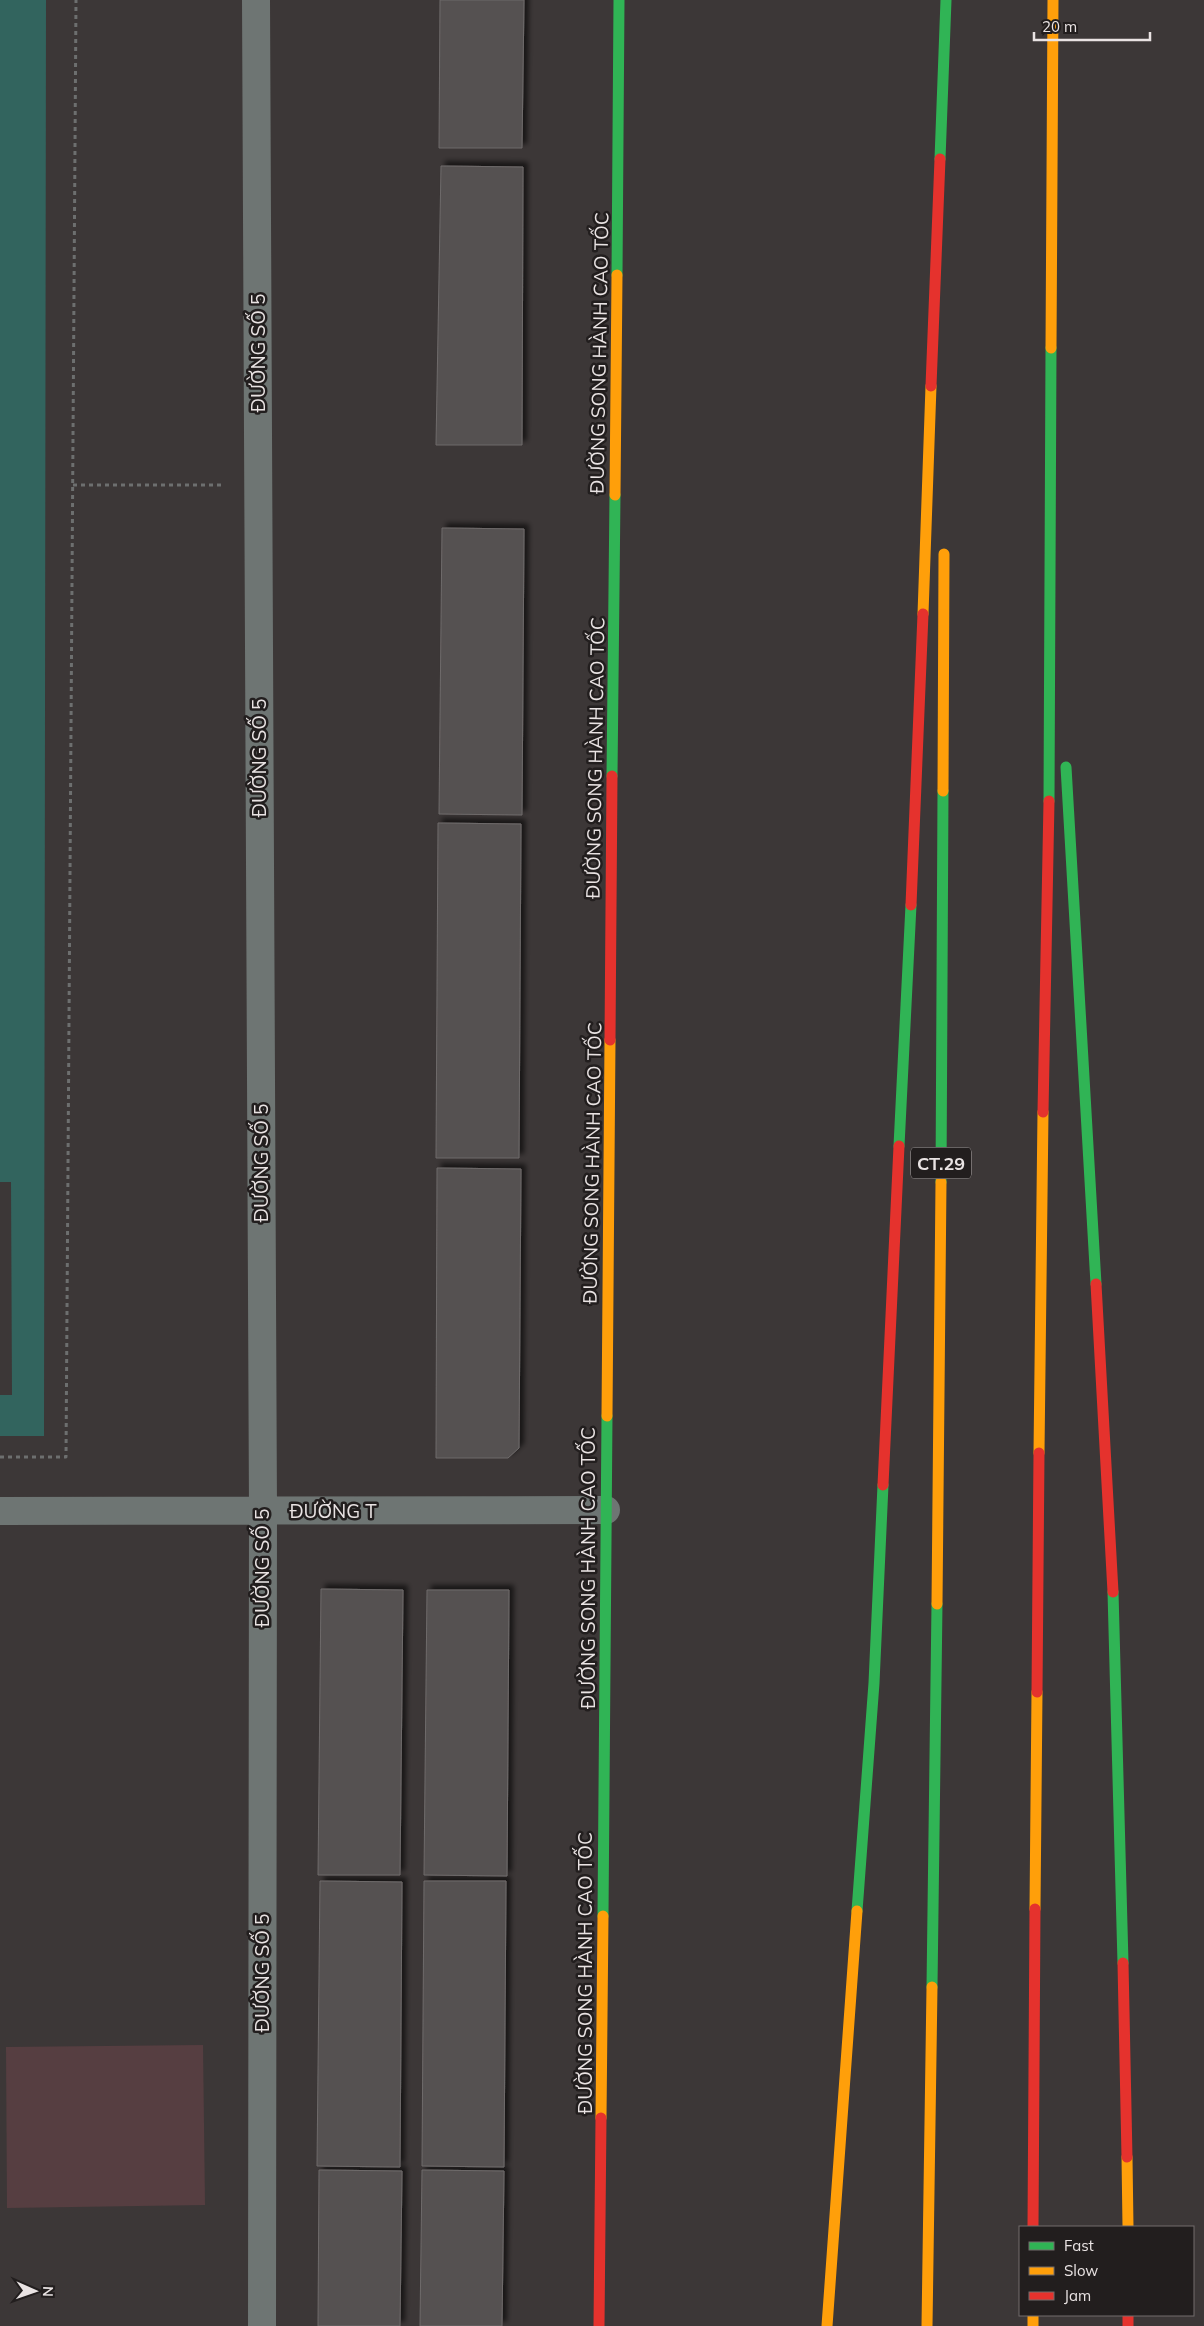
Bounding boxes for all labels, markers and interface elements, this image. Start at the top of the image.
scale bar [1034,10,1150,42]
text: 20 m [1042,17,1077,36]
street label: ĐƯỜNG SONG HÀNH CAO TỐC [584,212,613,494]
street label: ĐƯỜNG SỐ 5 [245,294,270,412]
street label: ĐƯỜNG SONG HÀNH CAO TỐC [580,617,609,899]
street label: ĐƯỜNG SỐ 5 [246,699,271,817]
street label: ĐƯỜNG SONG HÀNH CAO TỐC [577,1022,606,1304]
street label: ĐƯỜNG SỐ 5 [248,1104,273,1222]
road number: CT.29 [911,1148,971,1178]
street label: ĐƯỜNG SONG HÀNH CAO TỐC [575,1427,600,1709]
street label: ĐƯỜNG T [289,1499,377,1523]
street label: ĐƯỜNG SỐ 5 [249,1509,274,1627]
street label: ĐƯỜNG SONG HÀNH CAO TỐC [572,1832,597,2114]
street label: ĐƯỜNG SỐ 5 [249,1914,274,2032]
legend [1019,2226,1194,2316]
text: Fast [1064,2236,1094,2255]
text: Slow [1064,2261,1098,2280]
north arrow [10,2266,60,2316]
text: N [39,2286,57,2297]
text: Jam [1064,2286,1091,2305]

